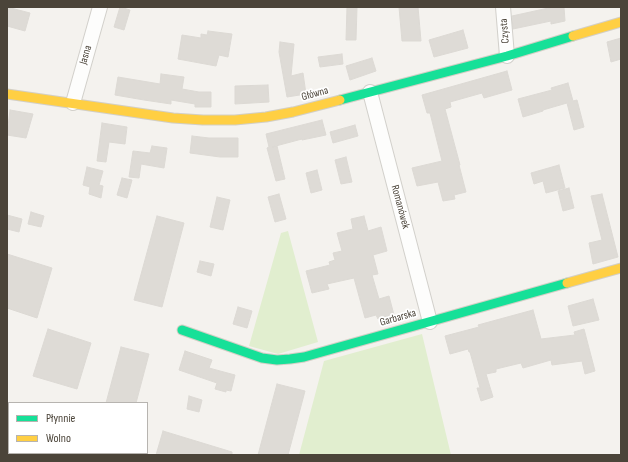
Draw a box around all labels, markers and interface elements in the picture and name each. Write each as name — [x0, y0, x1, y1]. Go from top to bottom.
street label: Czysta — [497, 18, 513, 44]
street label: Jasna — [77, 44, 95, 66]
street label: Główna — [300, 84, 330, 104]
street label: Romanówek — [388, 184, 412, 230]
street label: Garbarska — [378, 307, 418, 329]
legend — [8, 402, 148, 454]
text: Płynnie — [46, 411, 75, 426]
text: Wolno — [46, 431, 71, 446]

